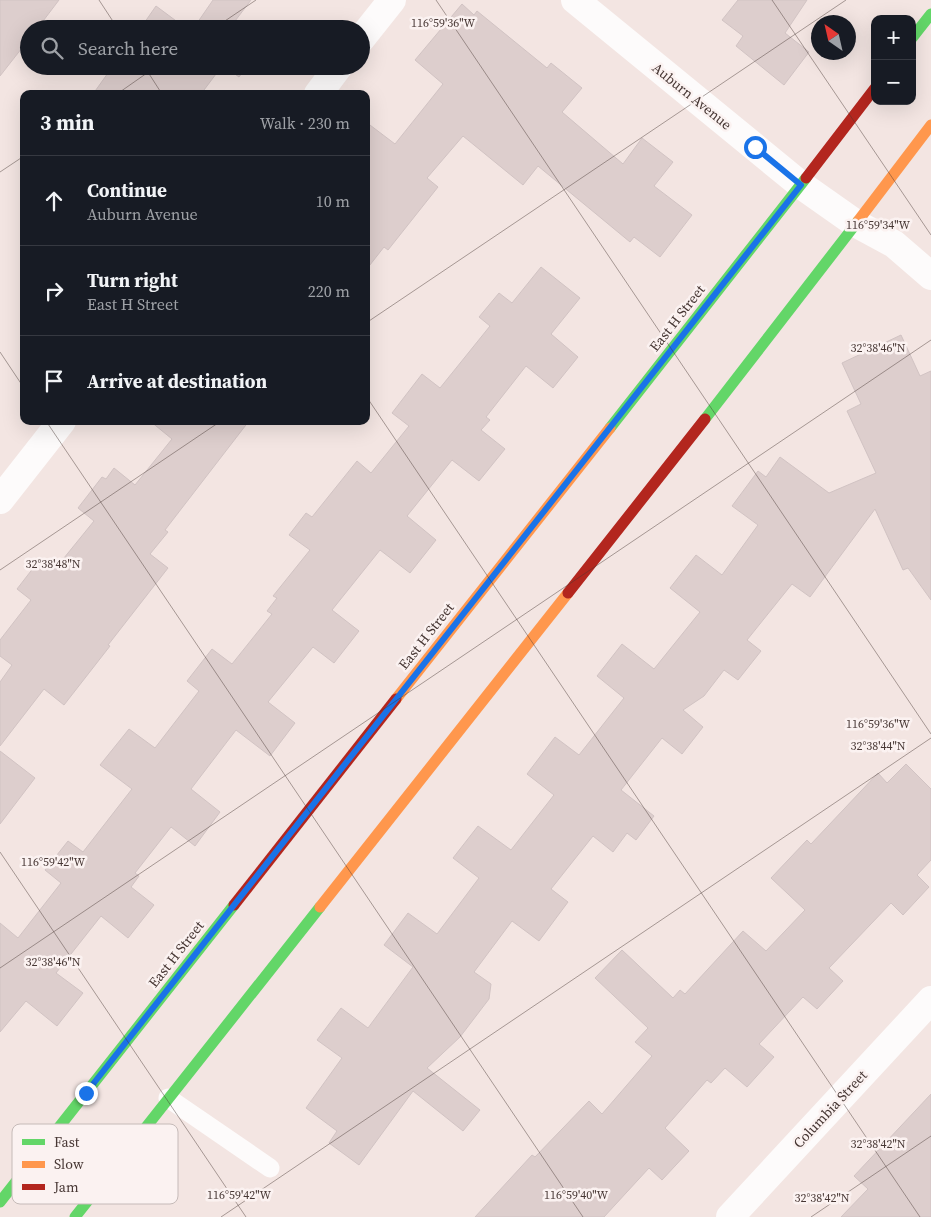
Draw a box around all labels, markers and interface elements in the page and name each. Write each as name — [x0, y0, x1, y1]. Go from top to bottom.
text: 116°59'36"W — [411, 15, 475, 31]
north arrow — [811, 15, 856, 60]
map controls — [871, 15, 916, 105]
button: + — [871, 15, 916, 60]
search box — [20, 20, 370, 75]
icon: search — [38, 34, 66, 62]
text: Search here — [78, 35, 178, 61]
street label: Auburn Avenue — [648, 58, 736, 134]
button: − — [871, 60, 916, 105]
text: 3 min — [40, 108, 95, 137]
text: Walk · 230 m — [260, 112, 350, 134]
route start — [744, 136, 767, 159]
text: Continue — [87, 177, 167, 203]
icon: ahead — [40, 187, 68, 215]
text: 10 m — [316, 190, 350, 212]
text: Auburn Avenue — [87, 203, 198, 225]
text: 116°59'34"W — [846, 217, 910, 233]
text: Turn right — [87, 267, 178, 293]
icon: right — [40, 277, 68, 305]
text: 220 m — [308, 280, 350, 302]
street label: East H Street — [645, 280, 710, 356]
text: East H Street — [87, 293, 178, 315]
text: 32°38'46"N — [850, 340, 906, 356]
icon: arrive — [40, 367, 68, 395]
text: Arrive at destination — [87, 368, 267, 394]
text: 32°38'48"N — [25, 556, 81, 572]
street label: East H Street — [394, 598, 459, 674]
text: 116°59'36"W — [846, 716, 910, 732]
text: 32°38'44"N — [850, 738, 906, 754]
text: 116°59'42"W — [21, 854, 85, 870]
street label: East H Street — [144, 916, 209, 992]
text: 32°38'46"N — [25, 954, 81, 970]
street label: Columbia Street — [789, 1065, 872, 1152]
route end — [75, 1082, 98, 1105]
legend — [12, 1124, 178, 1204]
text: Fast — [54, 1132, 80, 1152]
text: 32°38'42"N — [850, 1136, 906, 1152]
text: Slow — [54, 1154, 84, 1174]
text: Jam — [53, 1177, 79, 1197]
text: 116°59'42"W — [207, 1187, 271, 1203]
text: 116°59'40"W — [544, 1187, 608, 1203]
text: 32°38'42"N — [794, 1190, 850, 1206]

